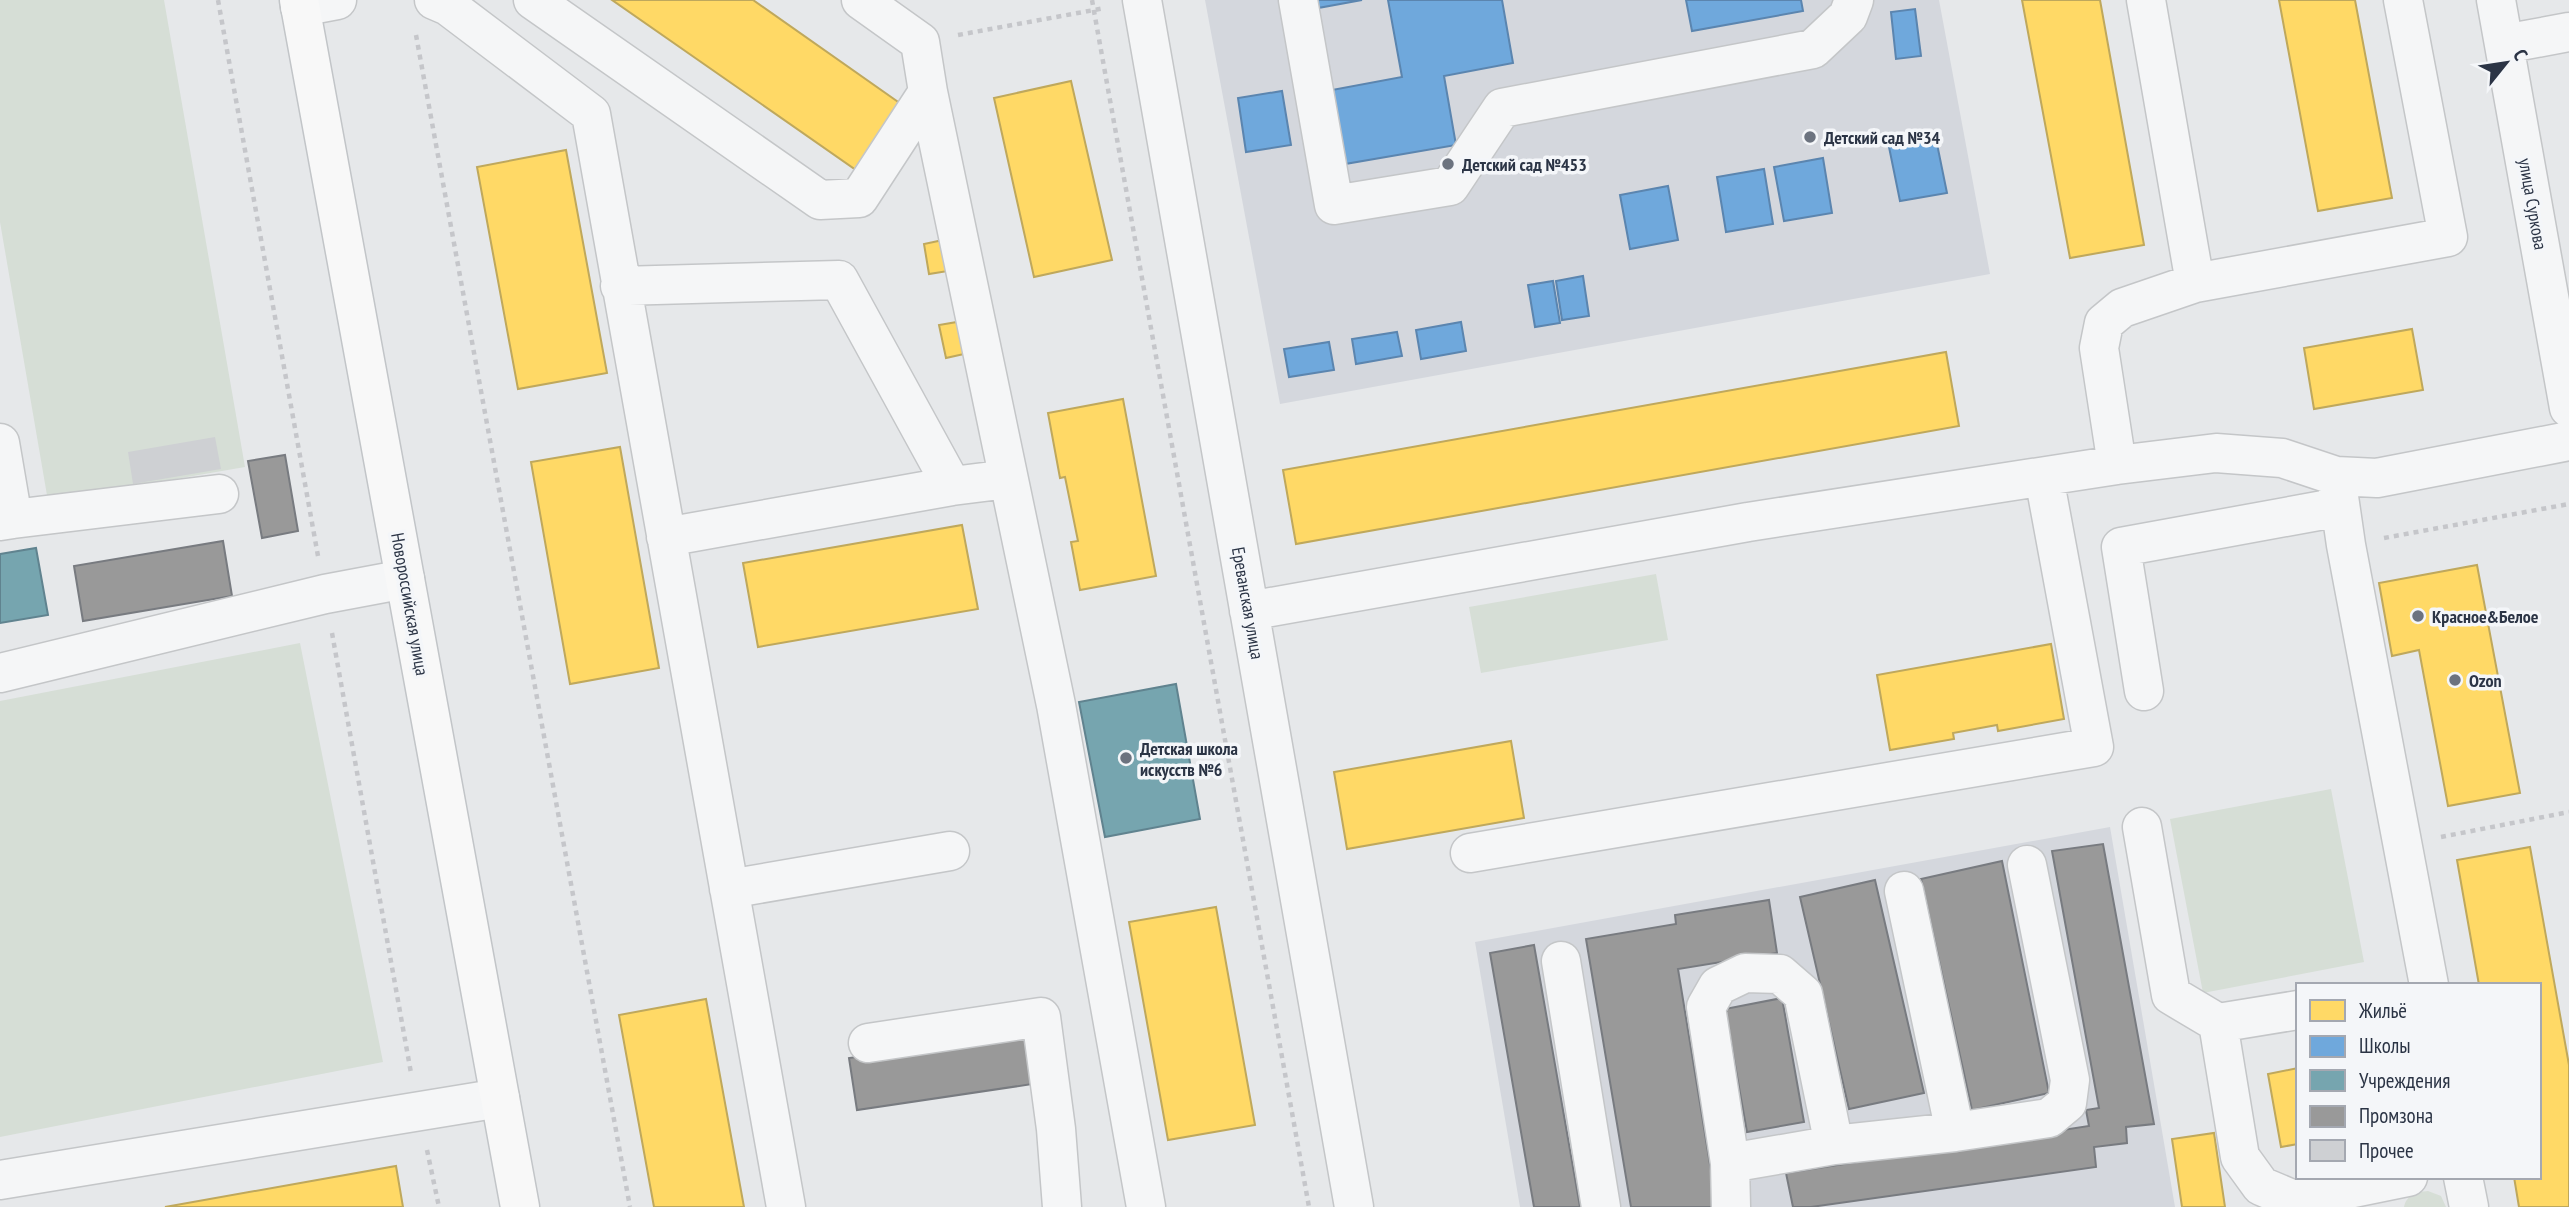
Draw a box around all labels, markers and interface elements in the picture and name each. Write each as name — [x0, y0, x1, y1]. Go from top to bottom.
north arrow — [2471, 28, 2541, 98]
text: С — [2508, 45, 2533, 65]
place label: Детский сад №34 — [1824, 126, 1941, 149]
marker: Детский сад №34 — [1802, 129, 1818, 145]
place label: Детский сад №453 — [1462, 153, 1587, 176]
marker: Детский сад №453 — [1440, 156, 1456, 172]
street label: улица Суркова — [2514, 156, 2552, 252]
street label: Новороссийская улица — [386, 531, 434, 677]
street label: Ереванская улица — [1227, 545, 1269, 661]
place label: Красное&Белое — [2432, 605, 2539, 628]
marker: Красное&Белое — [2410, 608, 2426, 624]
place label: Ozon — [2469, 669, 2502, 692]
marker: Ozon — [2447, 672, 2463, 688]
place label: Детская школа искусств №6 — [1140, 737, 1238, 781]
marker: Детская школа искусств №6 — [1118, 750, 1134, 766]
legend — [2296, 983, 2541, 1179]
text: Жильё — [2358, 997, 2407, 1024]
text: Школы — [2359, 1032, 2411, 1059]
text: Учреждения — [2359, 1067, 2450, 1094]
text: Промзона — [2359, 1102, 2433, 1129]
text: Прочее — [2359, 1137, 2414, 1164]

